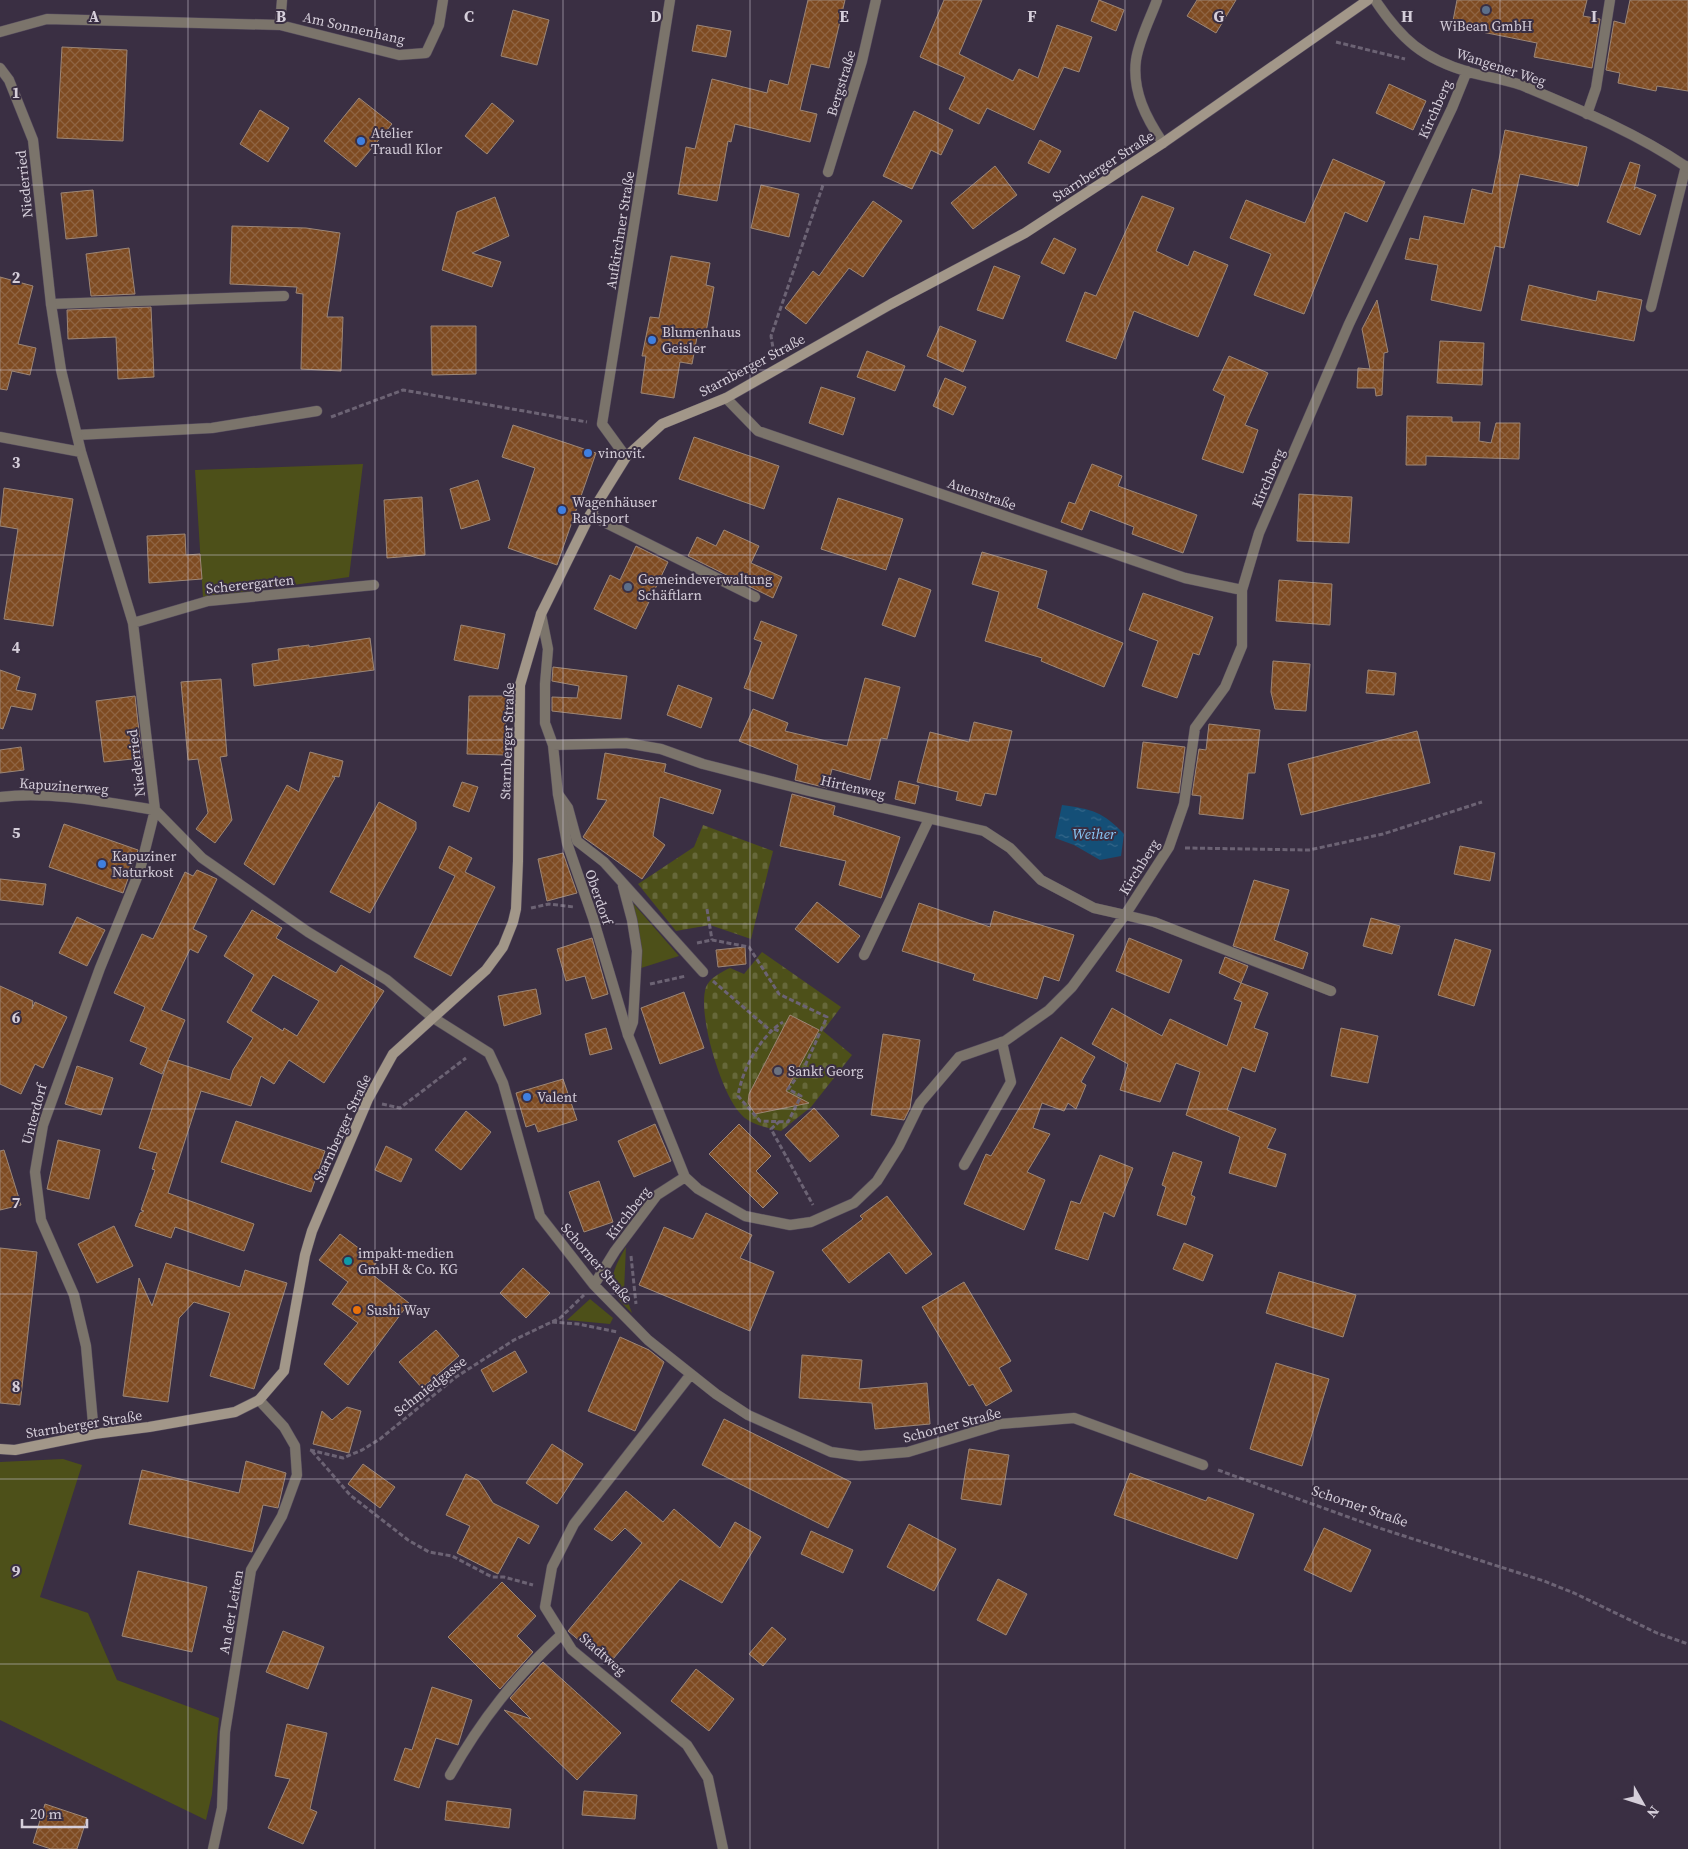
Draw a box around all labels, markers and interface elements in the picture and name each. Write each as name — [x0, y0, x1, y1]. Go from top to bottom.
marker: WiBean GmbH — [1480, 4, 1492, 16]
text: A — [89, 5, 100, 27]
text: B — [276, 5, 287, 27]
text: C — [464, 5, 474, 27]
text: D — [650, 5, 662, 27]
text: E — [839, 5, 849, 27]
text: F — [1027, 5, 1037, 27]
text: G — [1214, 5, 1225, 27]
text: H — [1401, 5, 1413, 27]
text: I — [1591, 5, 1597, 27]
street label: Am Sonnenhang — [301, 7, 407, 49]
place label: WiBean GmbH — [1440, 16, 1532, 36]
street label: Wangener Weg — [1453, 43, 1549, 91]
street label: Bergstraße — [822, 48, 860, 118]
street label: Kirchberg — [1413, 76, 1457, 142]
text: 1 — [12, 81, 20, 103]
place label: Atelier Traudl Klor — [371, 123, 443, 159]
street label: Starnberger Straße — [1048, 126, 1158, 206]
marker: Atelier Traudl Klor — [355, 135, 367, 147]
street label: Niederried — [11, 149, 37, 219]
street label: Aufkirchner Straße — [601, 169, 639, 291]
text: 2 — [12, 266, 21, 288]
place label: Blumenhaus Geisler — [662, 322, 741, 358]
street label: Starnberger Straße — [695, 329, 809, 401]
marker: Blumenhaus Geisler — [646, 334, 658, 346]
place label: vinovit. — [598, 443, 645, 463]
street label: Kirchberg — [1247, 445, 1289, 511]
marker: vinovit. — [582, 447, 594, 459]
text: 3 — [12, 451, 21, 473]
street label: Auenstraße — [945, 473, 1019, 515]
place label: Wagenhäuser Radsport — [572, 492, 657, 528]
marker: Wagenhäuser Radsport — [556, 504, 568, 516]
street label: Scherergarten — [205, 569, 296, 599]
place label: Gemeindeverwaltung Schäftlarn — [638, 569, 772, 605]
marker: Gemeindeverwaltung Schäftlarn — [622, 581, 634, 593]
text: 4 — [12, 636, 21, 658]
street label: Starnberger Straße — [495, 682, 519, 800]
street label: Niederried — [122, 728, 150, 798]
street label: Hirtenweg — [819, 770, 887, 804]
street label: Kapuzinerweg — [19, 773, 109, 799]
text: 5 — [12, 821, 21, 843]
water label: Weiher — [1072, 823, 1117, 844]
street label: Kirchberg — [1114, 835, 1164, 899]
place label: Kapuziner Naturkost — [112, 846, 176, 882]
marker: Kapuziner Naturkost — [96, 858, 108, 870]
street label: Oberdorf — [580, 867, 618, 928]
text: 6 — [12, 1006, 21, 1028]
place label: Sankt Georg — [788, 1061, 864, 1081]
marker: Sankt Georg — [772, 1065, 784, 1077]
street label: Starnberger Straße — [308, 1071, 376, 1185]
street label: Unterdorf — [16, 1080, 52, 1147]
place label: Valent — [537, 1087, 577, 1107]
marker: Valent — [521, 1091, 533, 1103]
street label: Kirchberg — [601, 1182, 655, 1244]
text: 7 — [12, 1191, 21, 1213]
street label: Schorner Straße — [556, 1218, 638, 1308]
place label: impakt-medien GmbH & Co. KG — [358, 1243, 458, 1279]
marker: impakt-medien GmbH & Co. KG — [342, 1255, 354, 1267]
place label: Sushi Way — [367, 1300, 431, 1320]
marker: Sushi Way — [351, 1304, 363, 1316]
street label: Schmiedgasse — [389, 1351, 471, 1421]
text: 8 — [12, 1375, 20, 1397]
street label: Schorner Straße — [901, 1402, 1003, 1448]
street label: Starnberger Straße — [24, 1405, 144, 1443]
street label: Schorner Straße — [1309, 1480, 1411, 1532]
text: 9 — [12, 1560, 21, 1582]
street label: An der Leiten — [214, 1568, 248, 1656]
street label: Stadtweg — [575, 1628, 631, 1680]
north arrow — [1618, 1779, 1668, 1829]
scale bar — [22, 1796, 88, 1828]
text: N — [1642, 1802, 1664, 1822]
text: 20 m — [30, 1803, 62, 1824]

